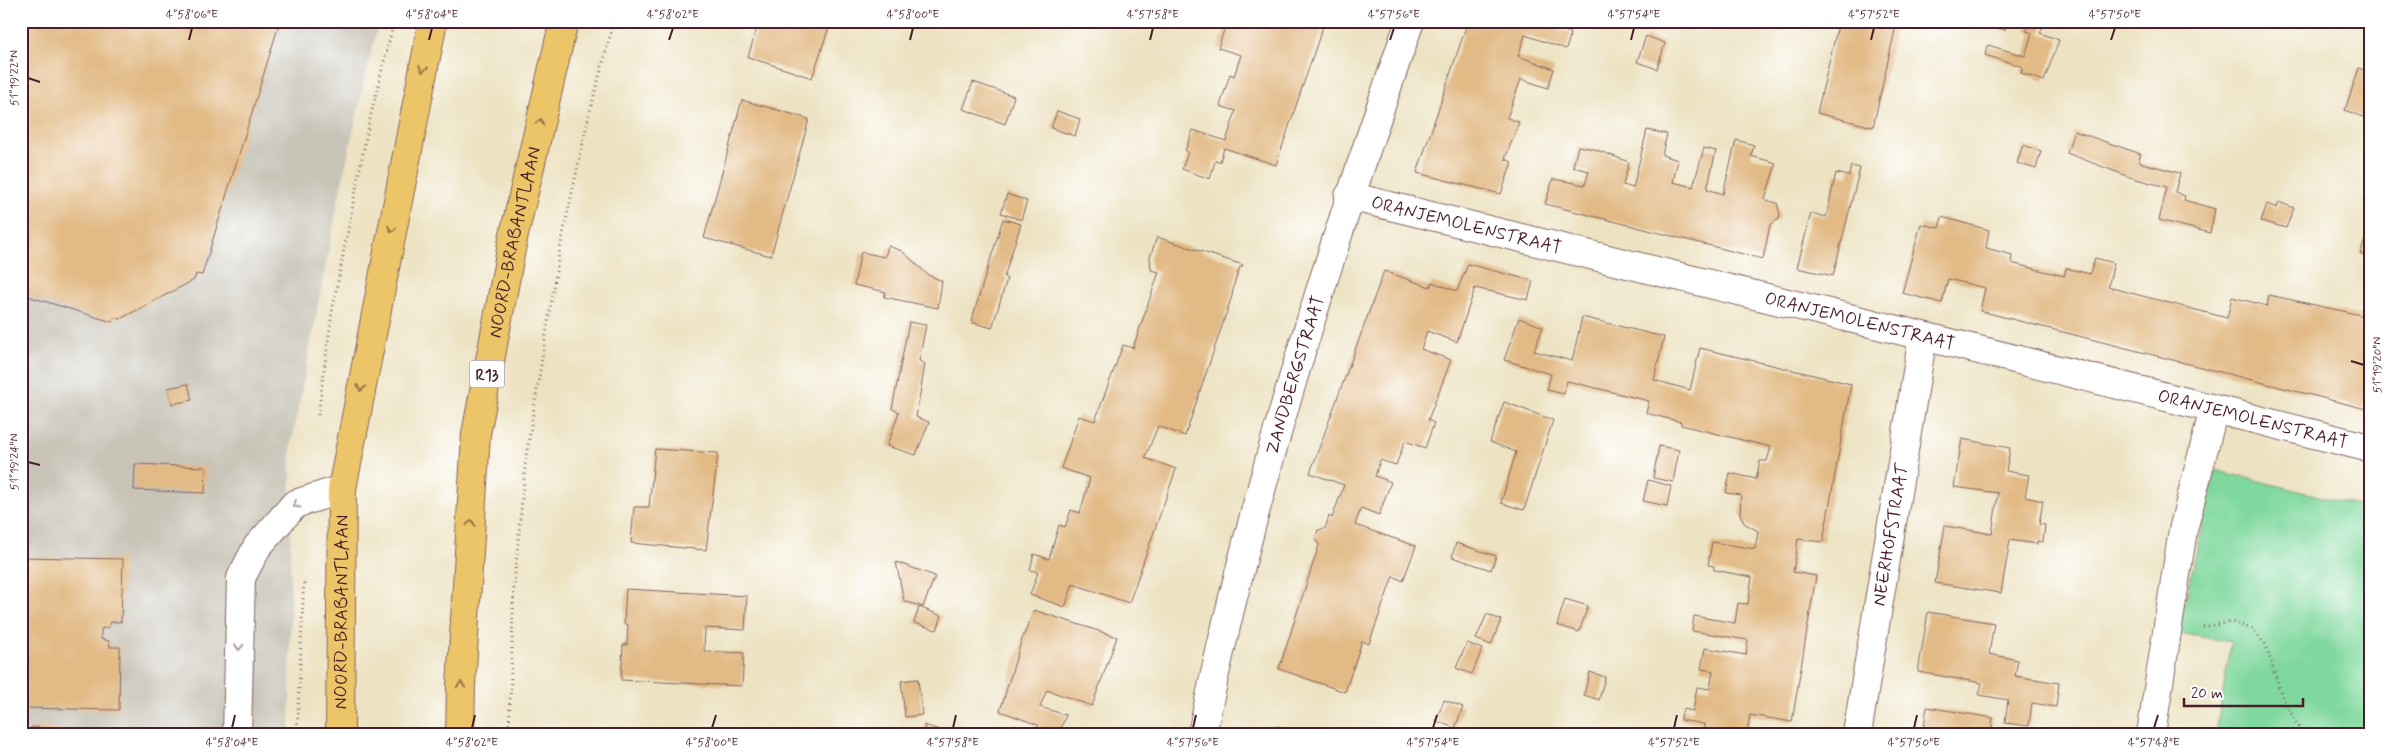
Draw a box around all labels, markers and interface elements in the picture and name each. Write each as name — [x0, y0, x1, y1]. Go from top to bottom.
text: 4°58'06"E — [166, 7, 218, 23]
text: 4°58'04"E — [406, 7, 458, 23]
text: 4°58'02"E — [647, 7, 699, 23]
text: 4°58'00"E — [887, 7, 939, 23]
text: 4°57'58"E — [1127, 7, 1179, 23]
text: 4°57'56"E — [1368, 7, 1420, 23]
text: 4°57'54"E — [1608, 7, 1660, 23]
text: 4°57'52"E — [1848, 7, 1900, 23]
text: 4°57'50"E — [2089, 7, 2141, 23]
text: 51°19'22"N — [7, 50, 23, 106]
one-way arrow — [419, 65, 429, 73]
one-way arrow — [534, 118, 545, 127]
street label: NOORD-BRABANTLAAN — [483, 145, 547, 340]
street label: ORANJEMOLENSTRAAT — [1369, 191, 1564, 260]
one-way arrow — [388, 224, 398, 233]
street label: ORANJEMOLENSTRAAT — [1762, 287, 1958, 357]
street label: ZANDBERGSTRAAT — [1261, 293, 1331, 457]
text: 51°19'20"N — [2370, 337, 2386, 393]
road number: R13 — [470, 360, 504, 388]
one-way arrow — [357, 384, 367, 393]
street label: ORANJEMOLENSTRAAT — [2155, 384, 2350, 455]
text: 51°19'24"N — [7, 433, 23, 491]
street label: NEERHOFSTRAAT — [1867, 461, 1915, 608]
one-way arrow — [293, 499, 302, 509]
street label: NOORD-BRABANTLAAN — [329, 515, 355, 709]
one-way arrow — [465, 519, 476, 527]
one-way arrow — [234, 644, 244, 652]
scale bar — [2184, 675, 2302, 707]
one-way arrow — [455, 681, 466, 689]
text: 20 m — [2191, 684, 2223, 704]
text: 4°58'04"E — [206, 735, 258, 751]
text: 4°58'02"E — [446, 735, 498, 751]
text: 4°58'00"E — [686, 735, 738, 751]
text: 4°57'58"E — [927, 735, 979, 751]
text: 4°57'56"E — [1167, 735, 1219, 751]
text: 4°57'54"E — [1407, 735, 1459, 751]
text: 4°57'52"E — [1648, 735, 1700, 751]
text: 4°57'50"E — [1888, 735, 1940, 751]
text: 4°57'48"E — [2128, 735, 2180, 751]

